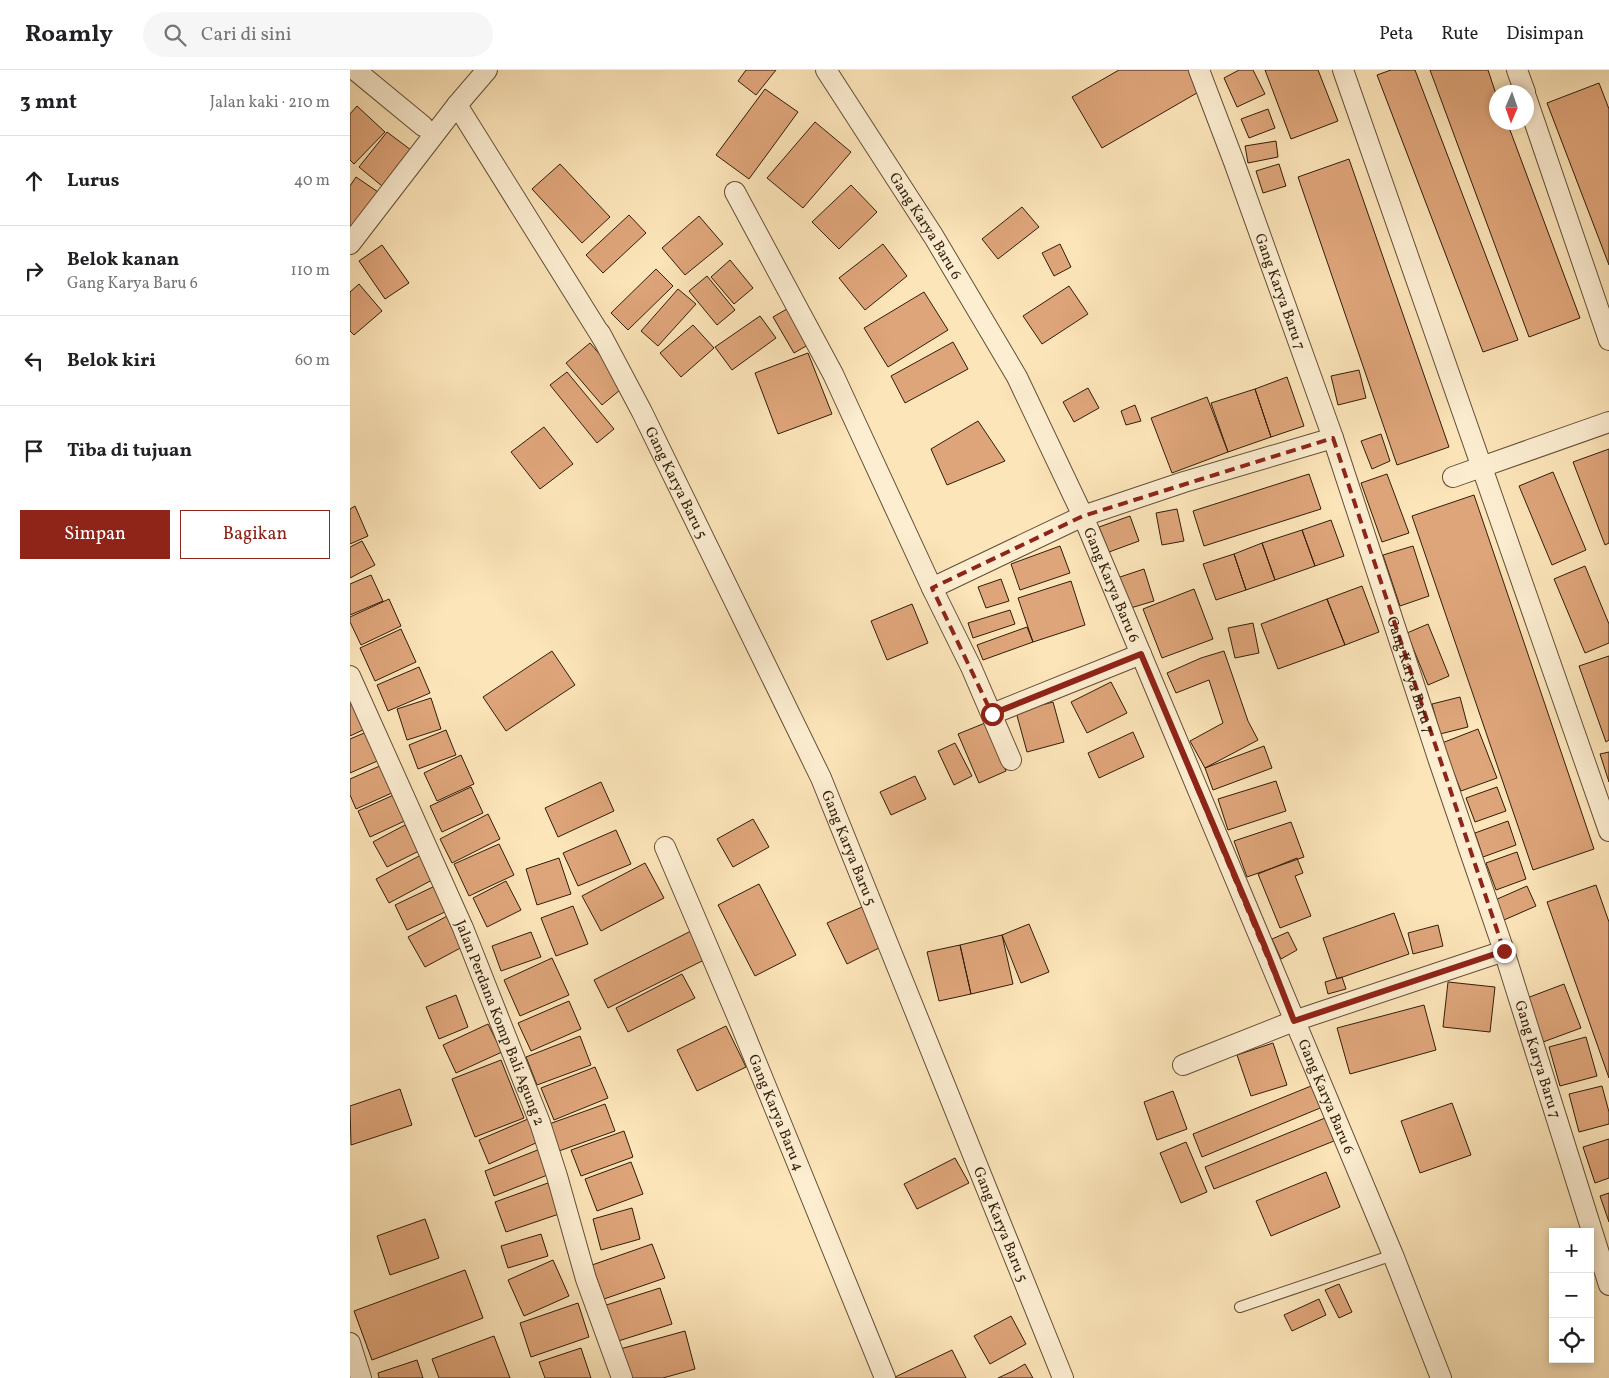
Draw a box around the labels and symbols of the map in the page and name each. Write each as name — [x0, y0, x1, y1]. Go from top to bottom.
north arrow — [1489, 85, 1534, 130]
street label: Gang Karya Baru 6 — [883, 169, 966, 284]
street label: Gang Karya Baru 7 — [1248, 231, 1310, 353]
street label: Gang Karya Baru 5 — [639, 424, 712, 543]
street label: Gang Karya Baru 6 — [1077, 525, 1144, 646]
street label: Gang Karya Baru 7 — [1380, 614, 1438, 737]
route start — [981, 703, 1004, 726]
street label: Gang Karya Baru 5 — [815, 787, 880, 909]
street label: Jalan Perdana Komp Bali Agung 2 — [449, 917, 549, 1129]
route end — [1493, 940, 1516, 963]
street label: Gang Karya Baru 7 — [1508, 998, 1565, 1121]
street label: Gang Karya Baru 6 — [1292, 1036, 1359, 1158]
street label: Gang Karya Baru 4 — [742, 1052, 808, 1175]
street label: Gang Karya Baru 5 — [967, 1164, 1032, 1285]

